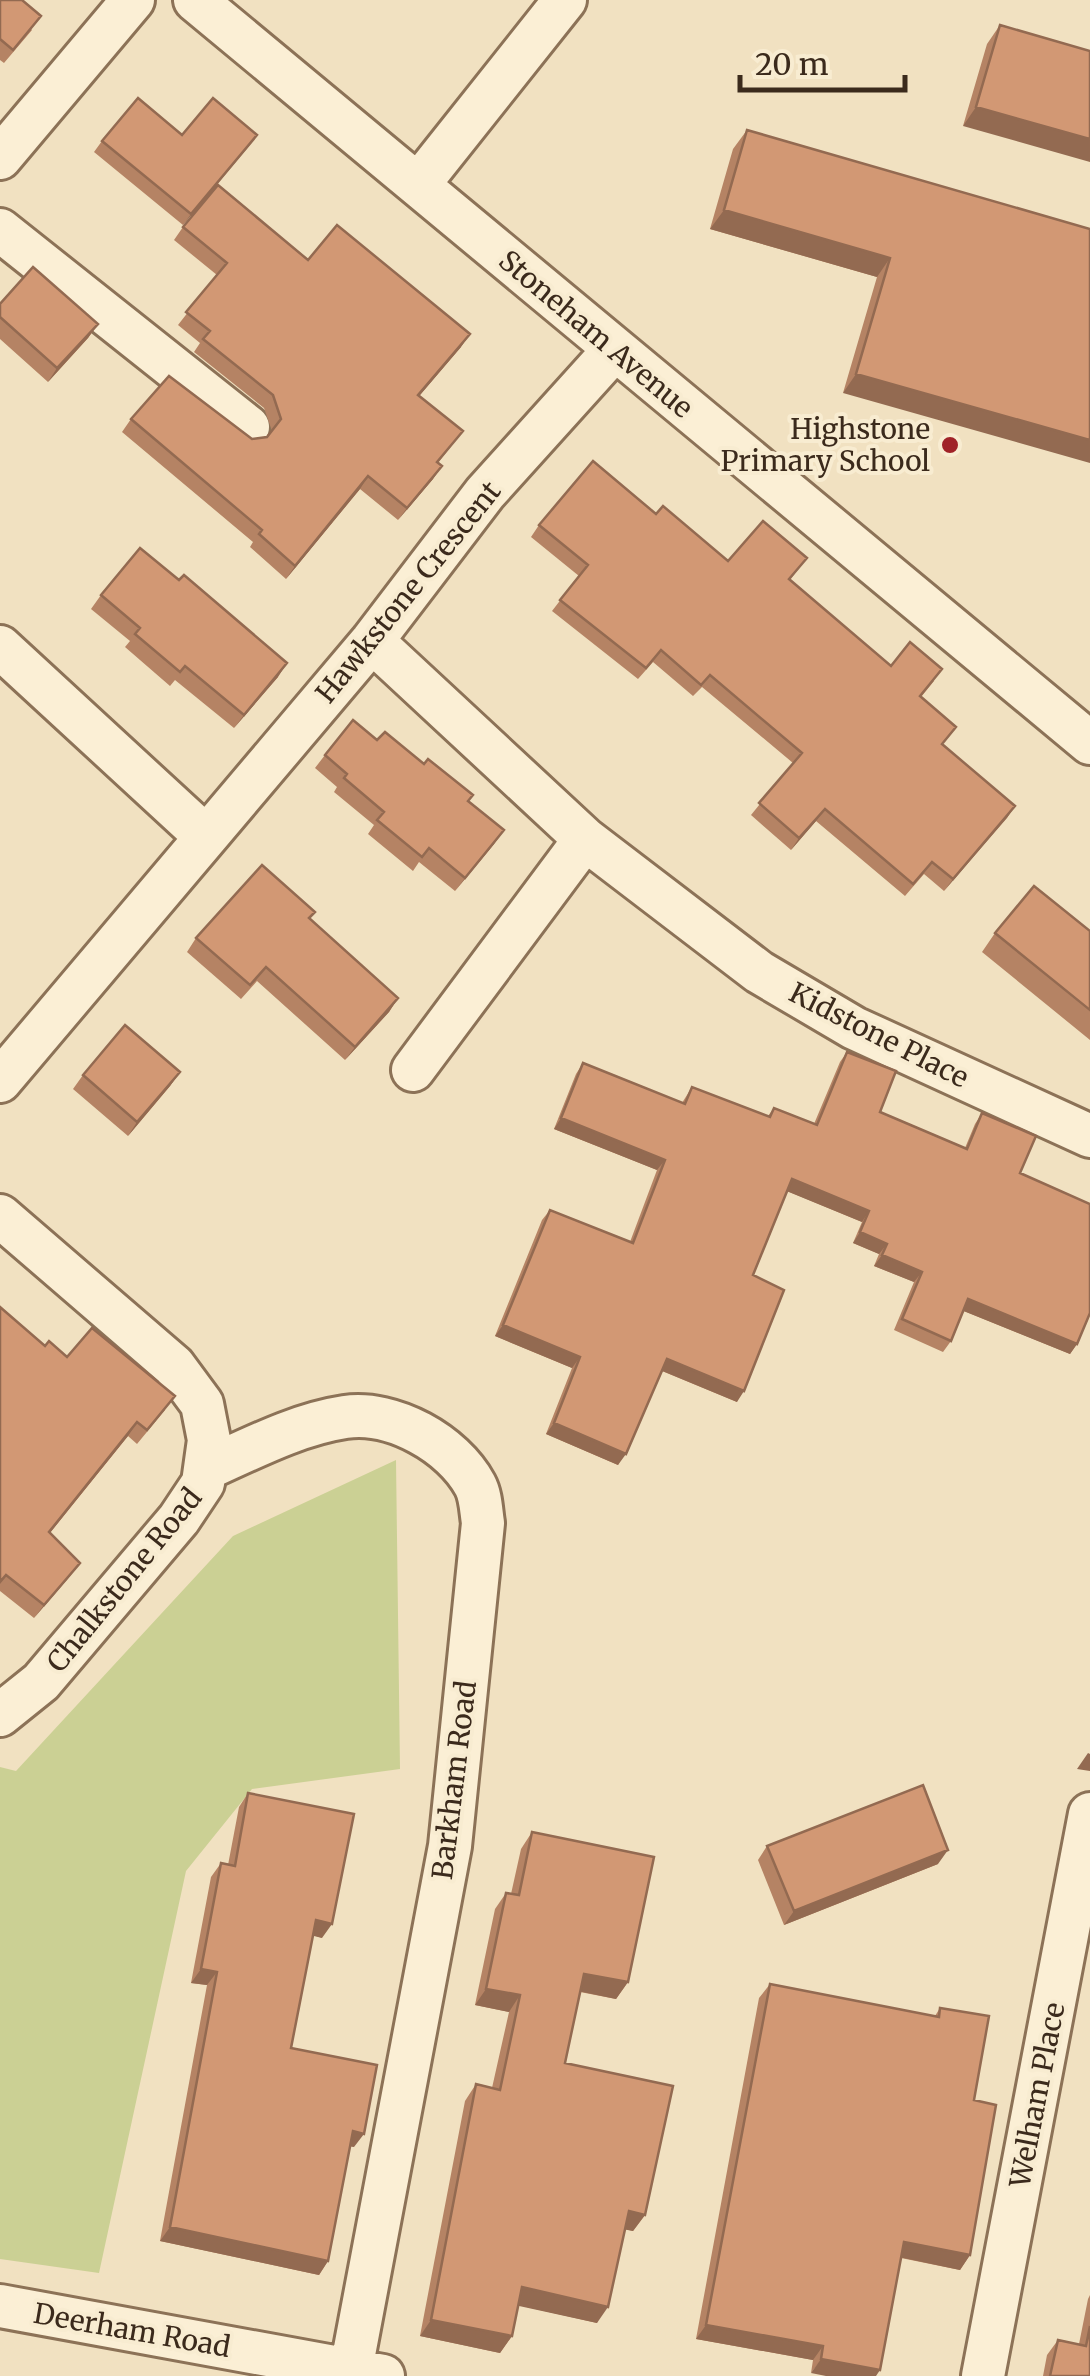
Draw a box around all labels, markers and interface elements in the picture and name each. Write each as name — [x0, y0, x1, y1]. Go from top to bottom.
scale bar — [740, 30, 905, 92]
text: 20 m — [755, 45, 829, 83]
street label: Stoneham Avenue — [492, 242, 700, 426]
place label: Highstone Primary School — [720, 411, 930, 479]
marker: Highstone Primary School — [939, 434, 961, 456]
street label: Hawkstone Crescent — [308, 474, 508, 710]
street label: Kidstone Place — [783, 974, 975, 1096]
street label: Chalkstone Road — [39, 1481, 209, 1679]
street label: Barkham Road — [424, 1678, 484, 1881]
street label: Welham Place — [1001, 1999, 1073, 2192]
street label: Deerham Road — [31, 2295, 233, 2365]

